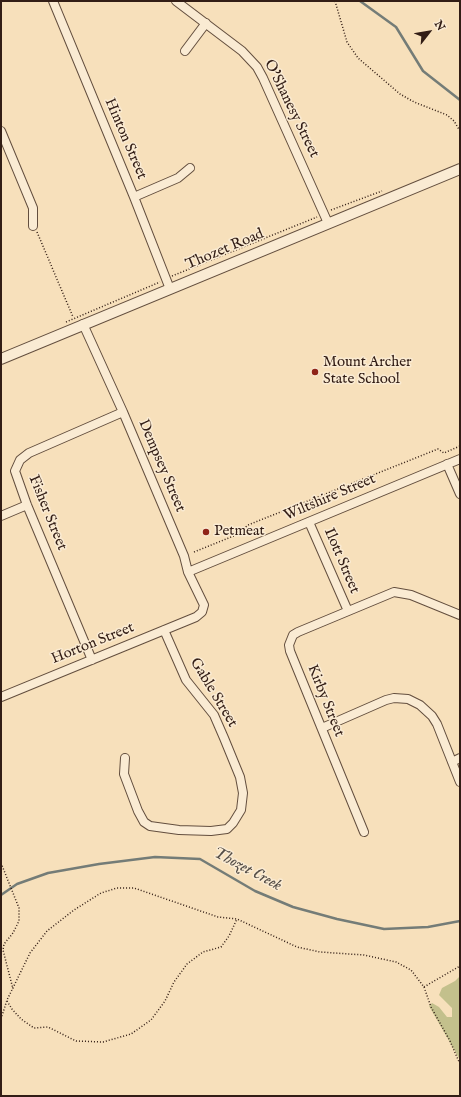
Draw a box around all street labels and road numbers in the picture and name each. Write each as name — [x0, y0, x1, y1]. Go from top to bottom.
street label: O'Shanesy Street — [260, 57, 322, 161]
street label: Hinton Street — [100, 96, 150, 182]
street label: Thozet Road — [183, 225, 267, 275]
street label: Dempsey Street — [133, 417, 189, 515]
street label: Wiltshire Street — [281, 471, 379, 525]
street label: Fisher Street — [24, 473, 70, 553]
street label: Ilott Street — [319, 526, 363, 596]
street label: Horton Street — [49, 619, 137, 669]
street label: Gable Street — [185, 655, 241, 731]
street label: Kirby Street — [302, 662, 348, 740]

